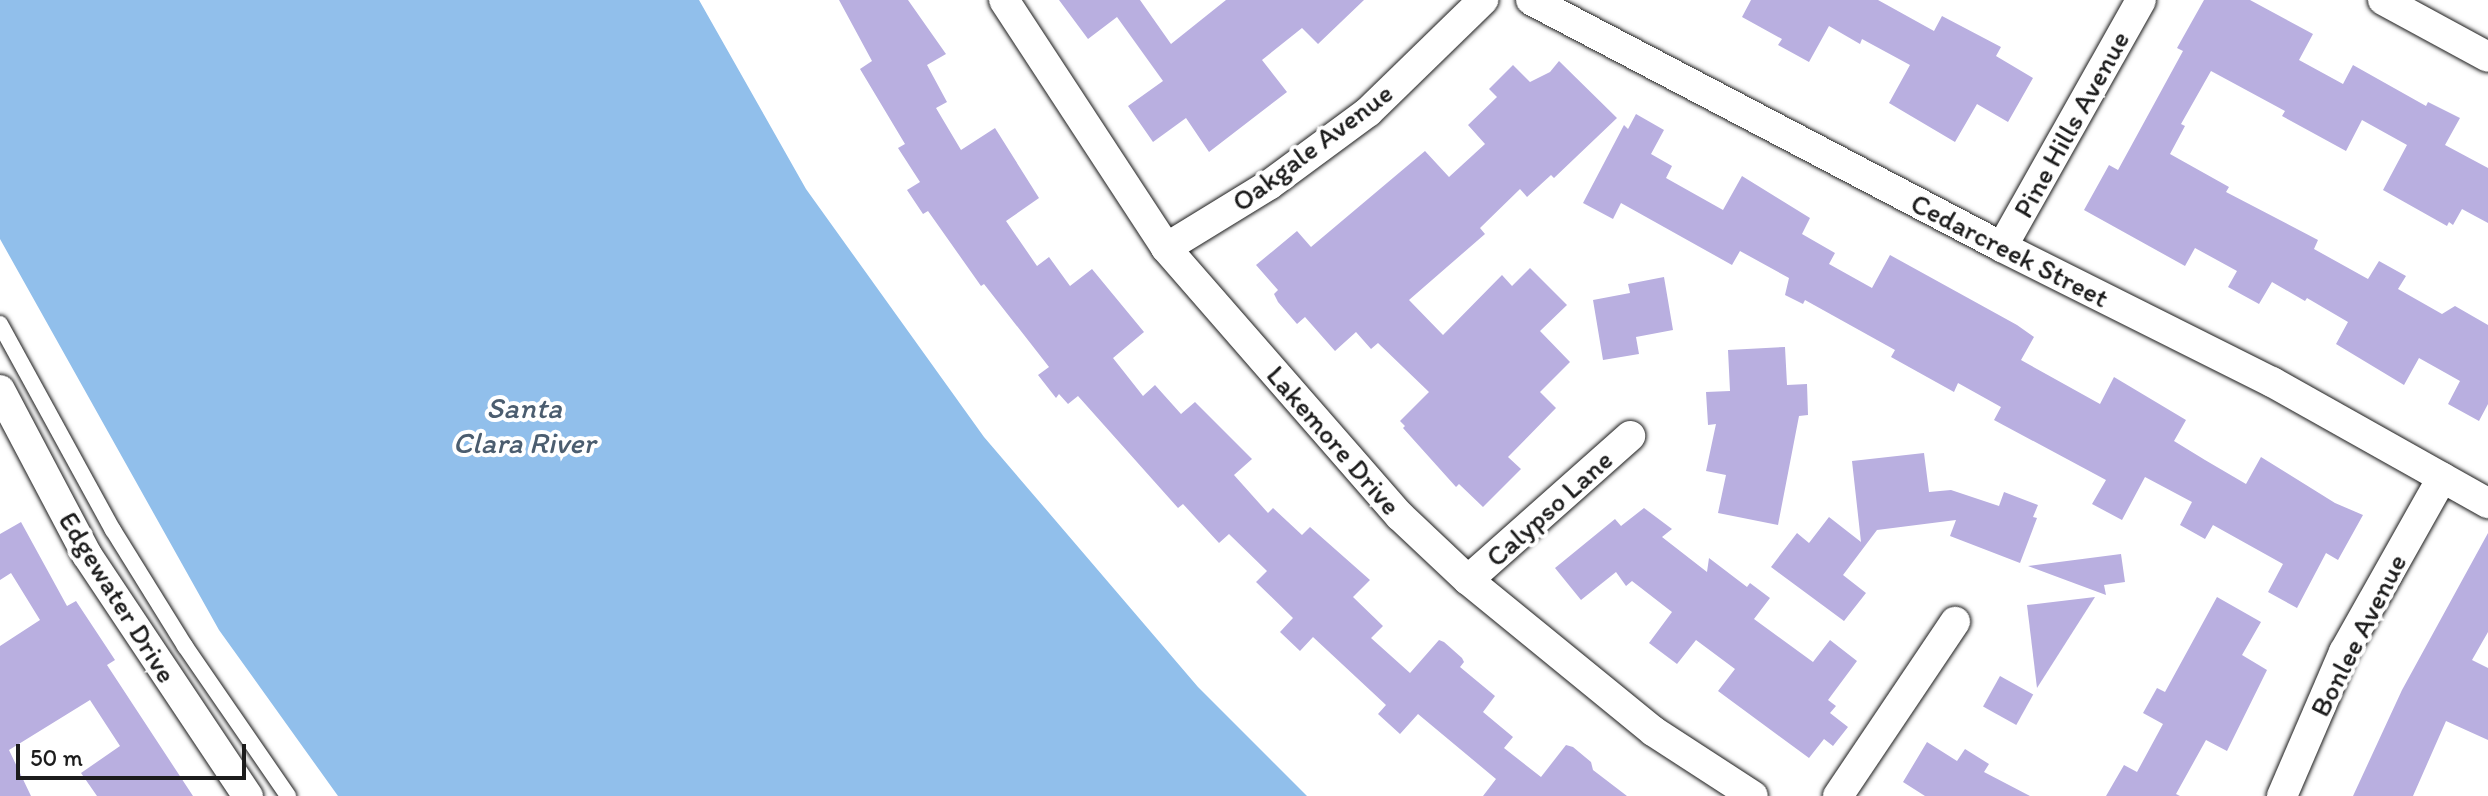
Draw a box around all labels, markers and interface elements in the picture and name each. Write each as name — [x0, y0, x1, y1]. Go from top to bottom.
street label: Pine Hills Avenue — [2006, 25, 2136, 223]
street label: Oakgale Avenue — [1225, 76, 1399, 218]
street label: Cedarcreek Street — [1906, 186, 2114, 314]
street label: Lakemore Drive — [1260, 358, 1408, 522]
water label: Santa Clara River — [453, 390, 595, 460]
street label: Calypso Lane — [1479, 442, 1619, 574]
street label: Edgewater Drive — [52, 505, 184, 689]
street label: Bonlee Avenue — [2303, 549, 2413, 721]
scale bar — [20, 728, 250, 778]
text: 50 m — [30, 743, 83, 772]

